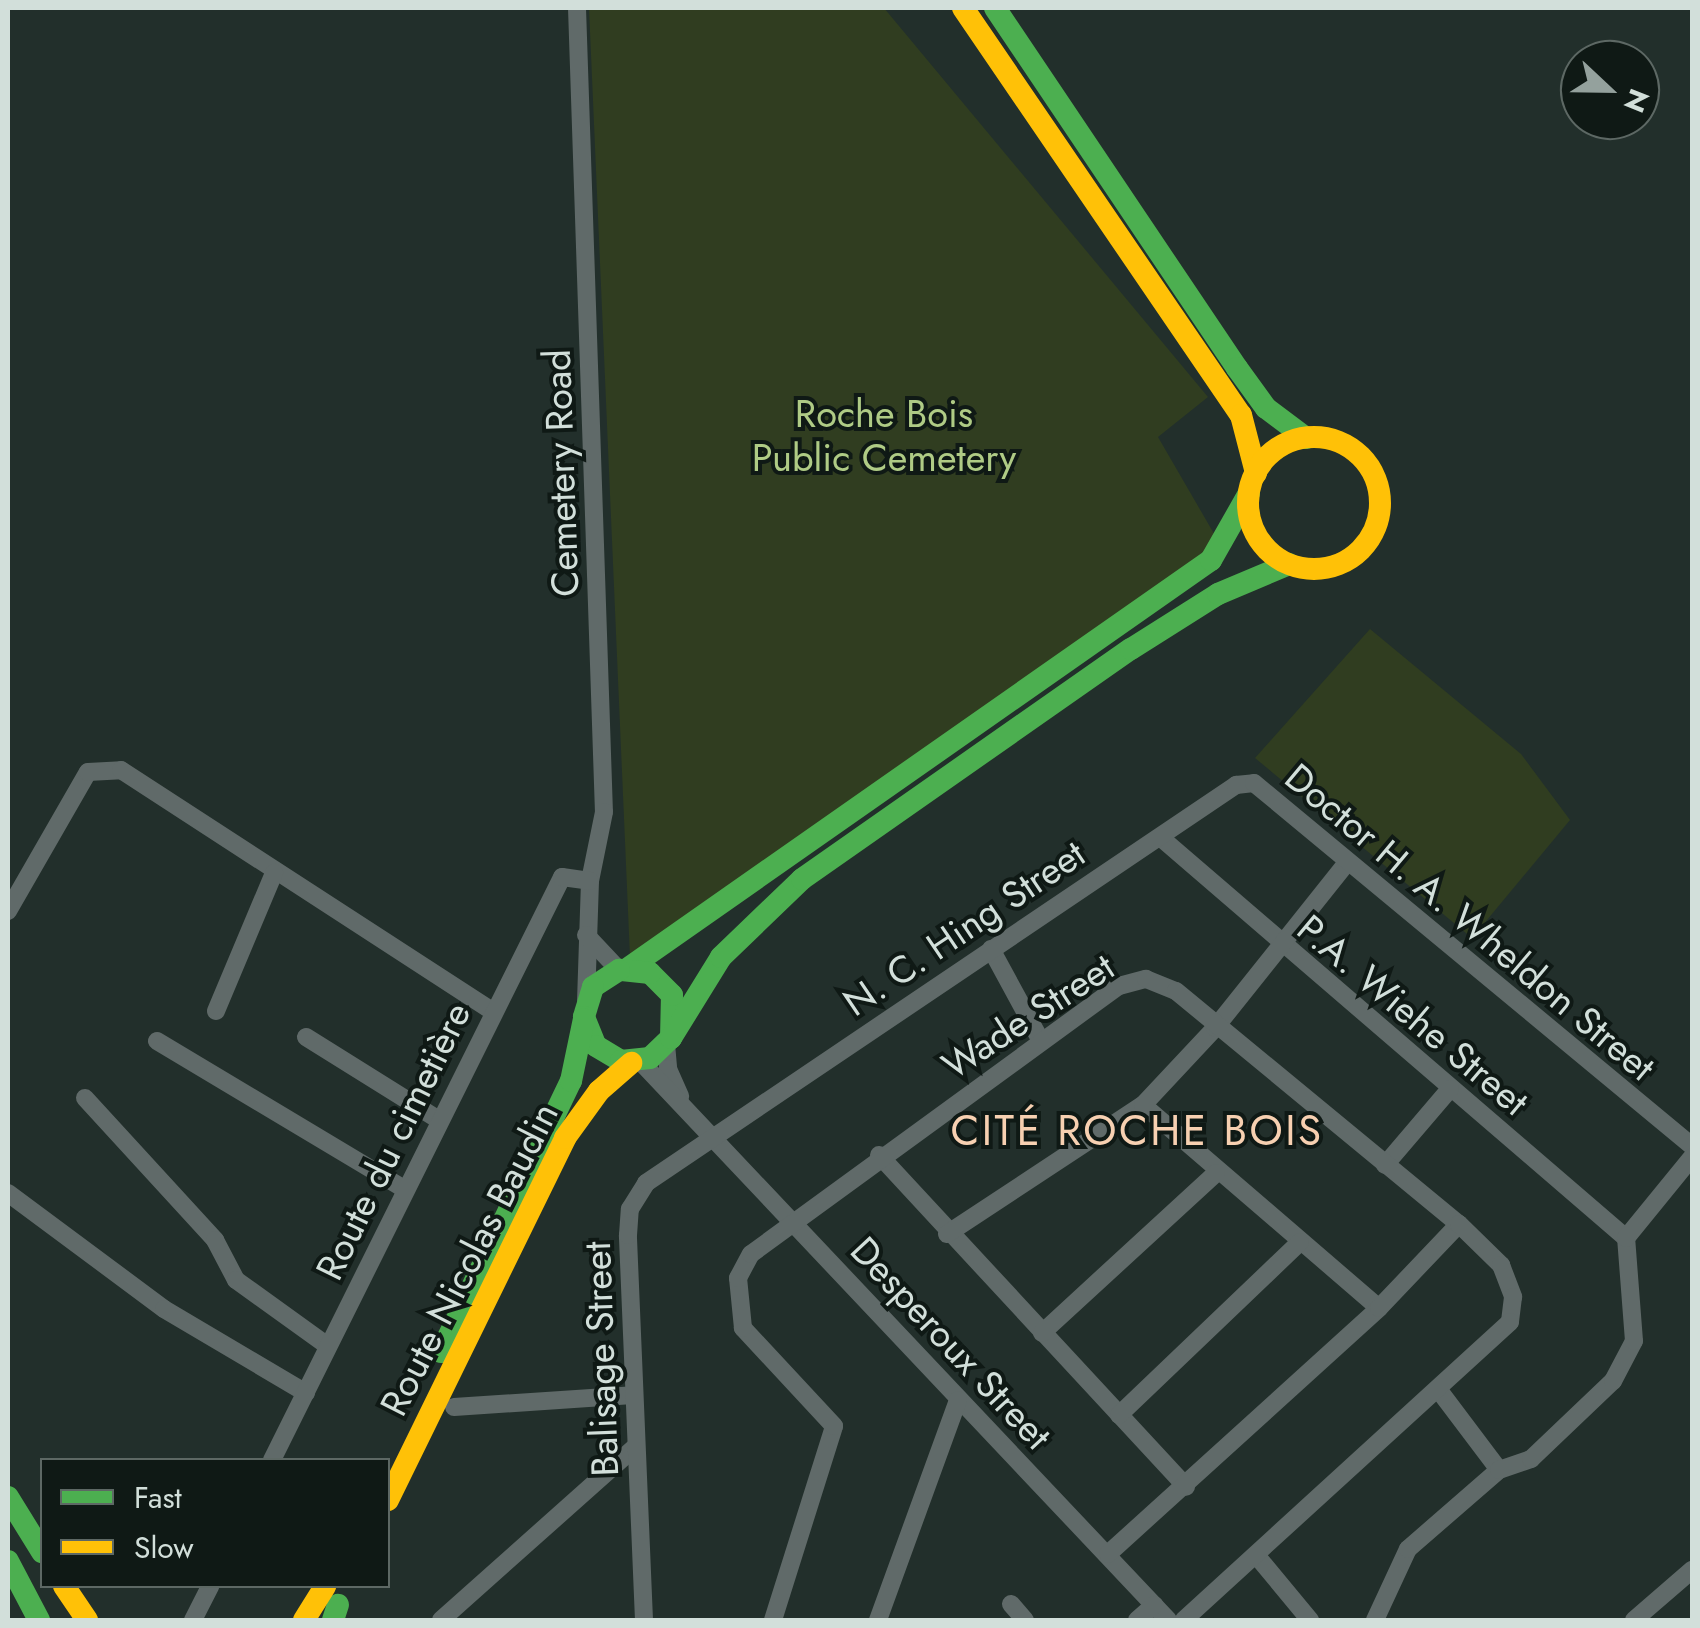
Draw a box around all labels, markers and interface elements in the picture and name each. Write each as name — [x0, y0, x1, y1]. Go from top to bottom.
north arrow — [1560, 40, 1660, 140]
text: N — [1613, 83, 1660, 119]
street label: Cemetery Road — [534, 348, 588, 598]
park label: Roche Bois Public Cemetery — [752, 391, 1016, 480]
street label: Doctor H. A. Wheldon Street — [1276, 754, 1664, 1090]
street label: N. C. Hing Street — [835, 830, 1093, 1026]
street label: P.A. Wiehe Street — [1288, 905, 1538, 1125]
street label: Wade Street — [934, 944, 1122, 1088]
street label: Route du cimetière — [306, 995, 480, 1287]
street label: Route Nicolas Baudin — [370, 1095, 568, 1423]
district label: CITÉ ROCHE BOIS — [951, 1106, 1323, 1156]
street label: Desperoux Street — [841, 1228, 1061, 1458]
street label: Balisage Street — [574, 1241, 628, 1477]
legend — [40, 1458, 390, 1588]
text: Fast — [134, 1476, 182, 1519]
text: Slow — [134, 1526, 194, 1569]

